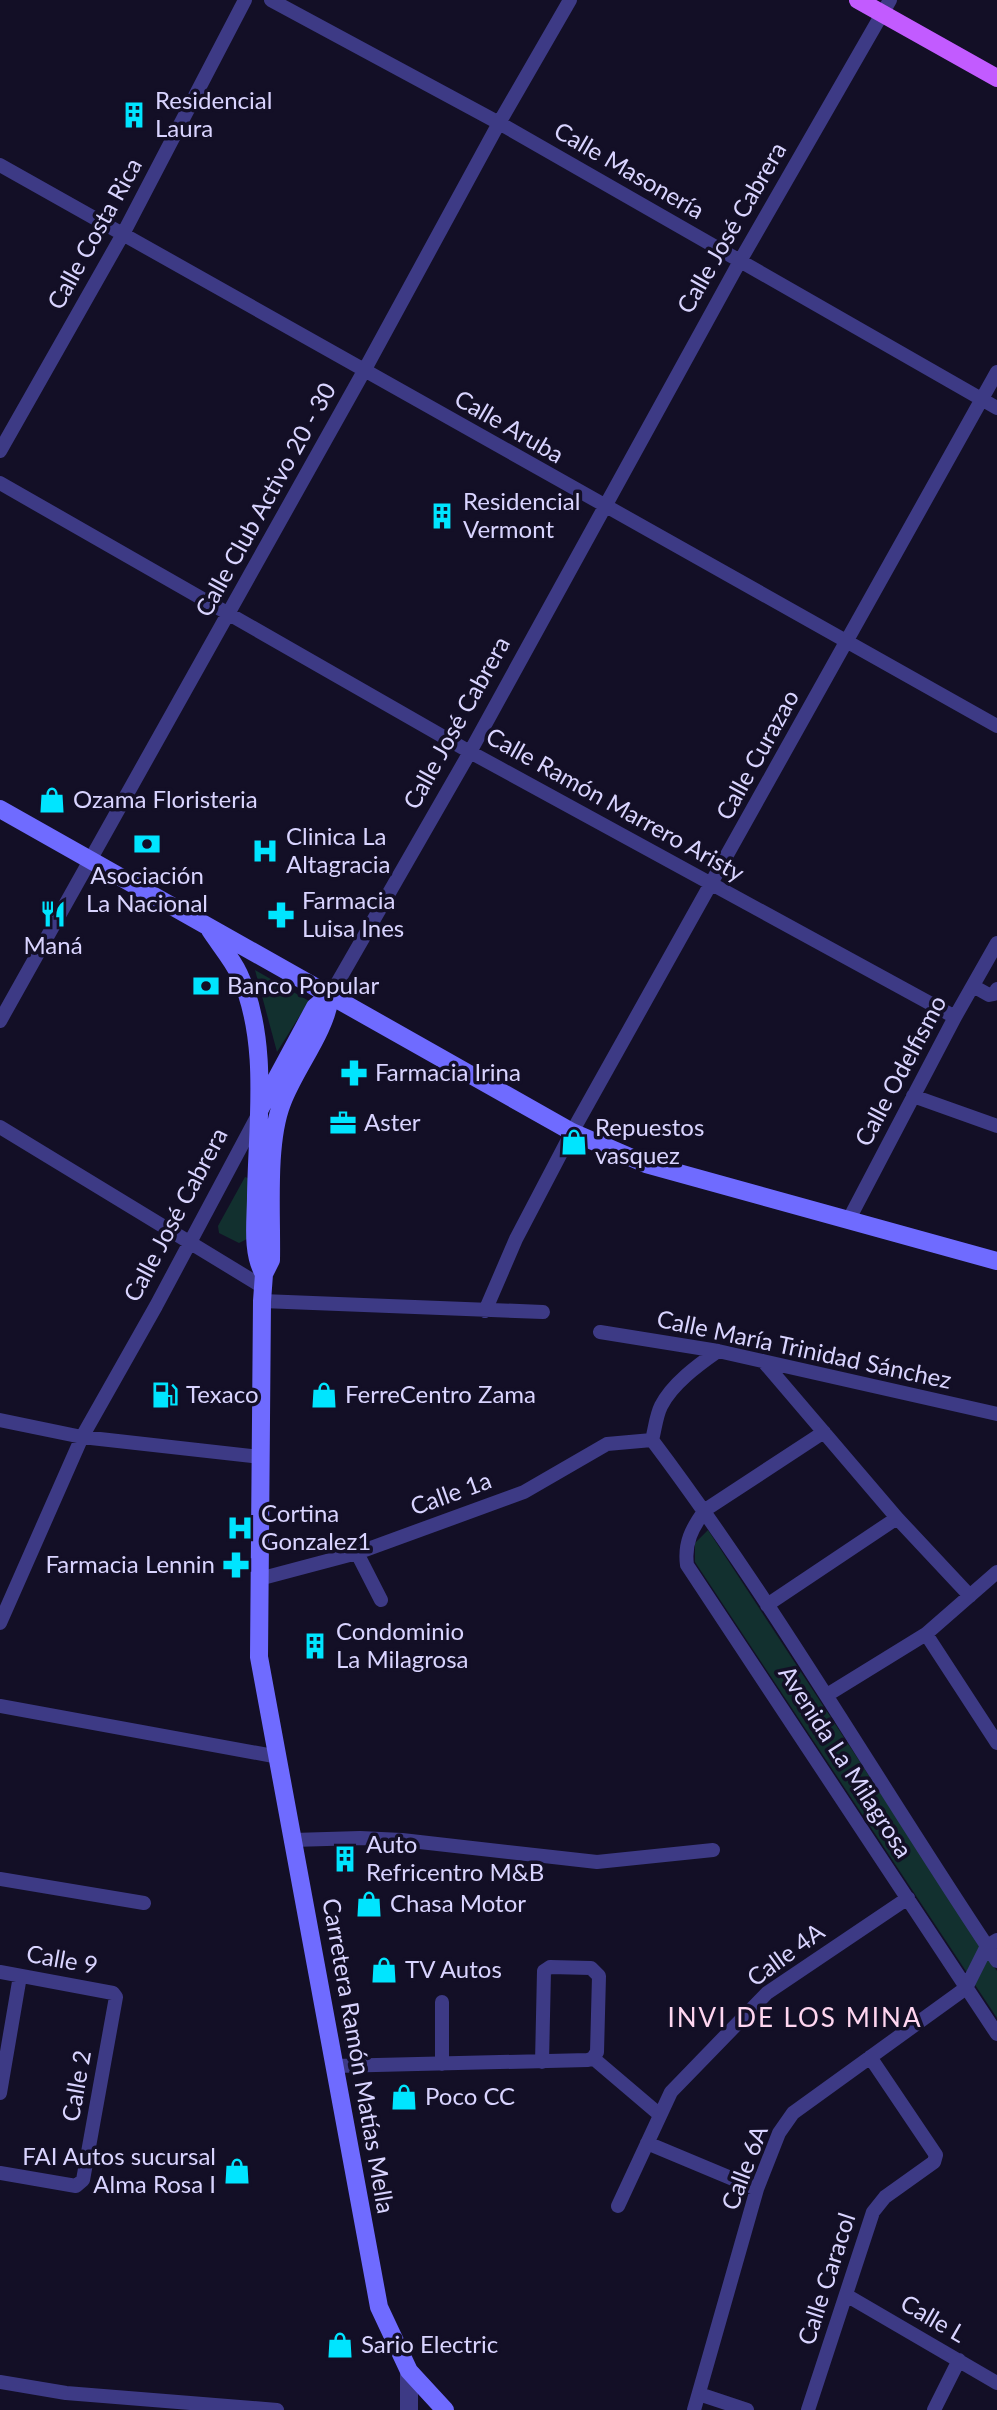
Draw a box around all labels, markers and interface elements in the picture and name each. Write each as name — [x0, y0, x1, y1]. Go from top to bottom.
place label: Residencial Laura — [155, 85, 272, 142]
building icon: Residencial Laura — [119, 100, 149, 130]
street label: Calle Masonería — [550, 115, 710, 224]
street label: Calle José Cabrera — [670, 137, 791, 318]
street label: Calle Costa Rica — [40, 153, 147, 314]
street label: Calle Club Activo 20 - 30 — [188, 377, 341, 621]
street label: Calle Aruba — [450, 383, 569, 469]
place label: Residencial Vermont — [463, 486, 580, 543]
building icon: Residencial Vermont — [427, 501, 457, 531]
street label: Calle José Cabrera — [396, 631, 515, 814]
street label: Calle Curazao — [709, 684, 804, 824]
street label: Calle Ramón Marrero Aristy — [482, 721, 750, 887]
place label: Ozama Floristeria — [73, 784, 258, 813]
shop icon: Ozama Floristeria — [37, 785, 67, 815]
place label: Clinica La Altagracia — [286, 821, 391, 878]
bank icon: Asociación La Nacional — [132, 829, 162, 859]
hospital icon: Clinica La Altagracia — [250, 836, 280, 866]
place label: Asociación La Nacional — [86, 860, 208, 917]
place label: Farmacia Luisa Ines — [302, 885, 404, 942]
restaurant icon: Maná — [38, 899, 68, 929]
pharmacy icon: Farmacia Luisa Ines — [266, 900, 296, 930]
place label: Maná — [23, 930, 83, 959]
place label: Banco Popular — [227, 970, 379, 999]
bank icon: Banco Popular — [191, 971, 221, 1001]
street label: Calle Odelfismo — [848, 990, 952, 1151]
place label: Farmacia Irina — [375, 1057, 521, 1086]
pharmacy icon: Farmacia Irina — [339, 1058, 369, 1088]
place label: Aster — [364, 1107, 421, 1136]
office icon: Aster — [328, 1108, 358, 1138]
place label: Repuestos vasquez — [595, 1112, 704, 1169]
street label: Calle José Cabrera — [117, 1122, 233, 1306]
shop icon: Repuestos vasquez — [559, 1127, 589, 1157]
street label: Calle María Trinidad Sánchez — [654, 1303, 954, 1394]
place label: Texaco — [186, 1379, 259, 1408]
place label: FerreCentro Zama — [345, 1379, 536, 1408]
fuel station icon: Texaco — [150, 1380, 180, 1410]
shop icon: FerreCentro Zama — [309, 1380, 339, 1410]
street label: Calle 1a — [406, 1465, 495, 1521]
place label: Cortina Gonzalez1 — [261, 1498, 371, 1555]
hospital icon: Cortina Gonzalez1 — [225, 1513, 255, 1543]
place label: Farmacia Lennin — [45, 1549, 215, 1578]
pharmacy icon: Farmacia Lennin — [221, 1550, 251, 1580]
place label: Condominio La Milagrosa — [336, 1616, 469, 1673]
building icon: Condominio La Milagrosa — [300, 1631, 330, 1661]
street label: Avenida La Milagrosa — [773, 1660, 919, 1863]
place label: Auto Refricentro M&B — [366, 1829, 544, 1886]
building icon: Auto Refricentro M&B — [330, 1844, 360, 1874]
place label: Chasa Motor — [390, 1888, 526, 1917]
shop icon: Chasa Motor — [354, 1889, 384, 1919]
street label: Carretera Ramón Matías Mella — [317, 1896, 402, 2216]
street label: Calle 4A — [741, 1916, 830, 1991]
street label: Calle 9 — [24, 1938, 100, 1979]
place label: TV Autos — [405, 1954, 502, 1983]
shop icon: TV Autos — [369, 1955, 399, 1985]
district label: INVI DE LOS MINA — [667, 2001, 923, 2033]
street label: Calle 2 — [55, 2048, 96, 2124]
place label: Poco CC — [425, 2081, 515, 2110]
shop icon: Poco CC — [389, 2082, 419, 2112]
street label: Calle 6A — [714, 2120, 773, 2214]
place label: FAI Autos sucursal Alma Rosa I — [22, 2141, 216, 2198]
shop icon: FAI Autos sucursal Alma Rosa I — [222, 2156, 252, 2186]
street label: Calle Caracol — [791, 2209, 861, 2348]
street label: Calle L — [896, 2288, 972, 2348]
place label: Sario Electric — [361, 2329, 498, 2358]
shop icon: Sario Electric — [325, 2330, 355, 2360]

